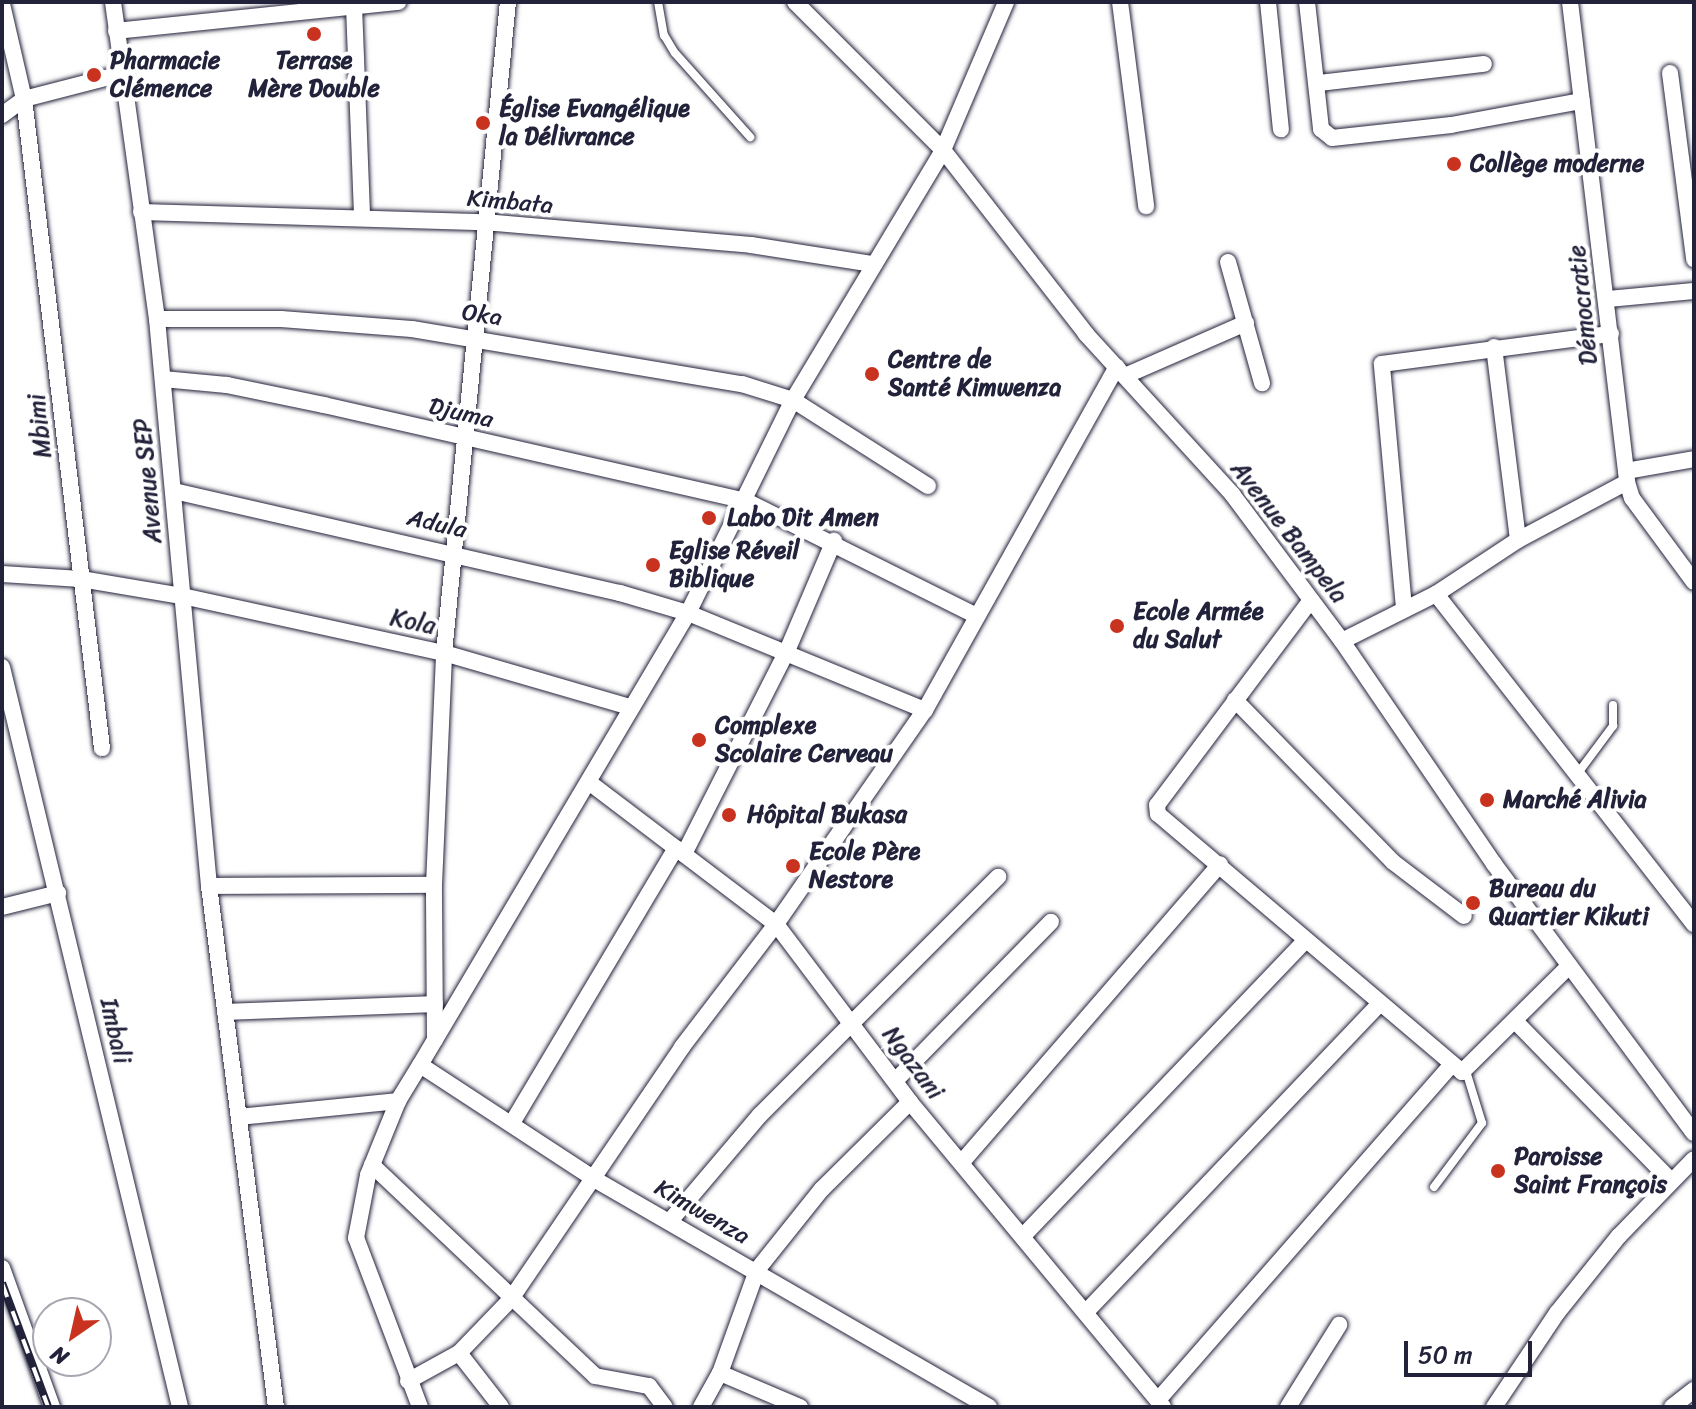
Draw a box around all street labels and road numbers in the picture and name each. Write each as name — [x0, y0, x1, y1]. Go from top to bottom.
street label: Kimbata — [466, 184, 554, 220]
street label: Démocratie — [1562, 244, 1604, 366]
street label: Oka — [460, 298, 504, 332]
street label: Mbimi — [22, 392, 58, 460]
street label: Djuma — [426, 392, 496, 434]
street label: Avenue SEP — [128, 417, 168, 545]
street label: Avenue Bampela — [1225, 455, 1353, 609]
street label: Adula — [404, 503, 470, 545]
street label: Kola — [388, 603, 438, 641]
street label: Imbali — [94, 995, 136, 1067]
street label: Ngazani — [876, 1021, 950, 1105]
street label: Kimwenza — [649, 1173, 755, 1251]

